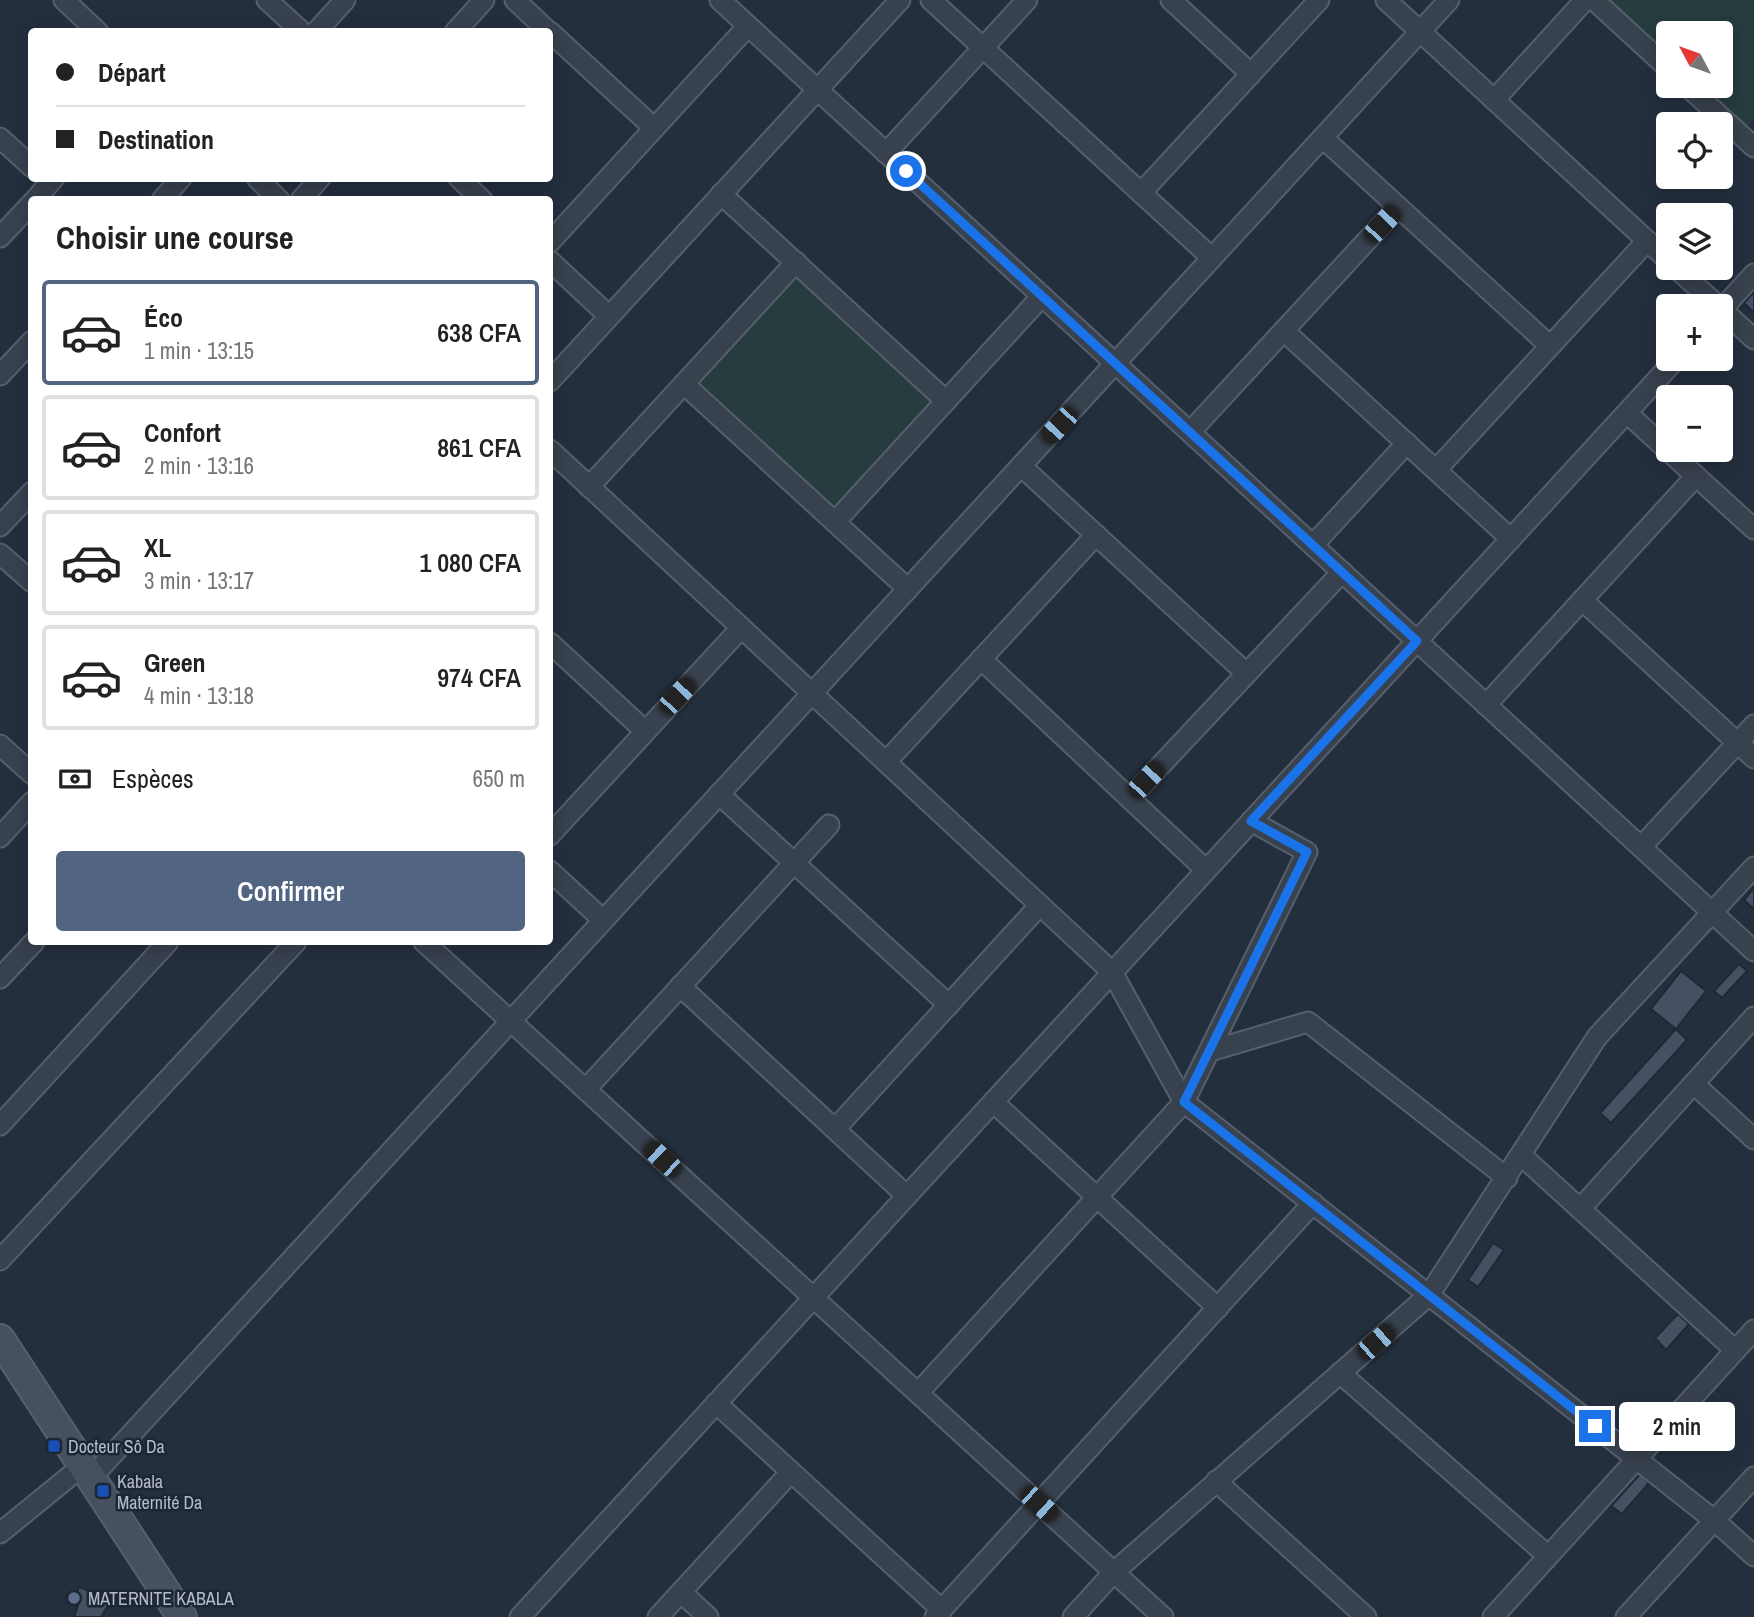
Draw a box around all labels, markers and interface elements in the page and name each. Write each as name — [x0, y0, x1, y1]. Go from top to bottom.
north arrow — [1656, 21, 1732, 98]
map controls — [1656, 21, 1733, 462]
text: Départ — [98, 55, 166, 90]
button: locate — [1656, 112, 1733, 189]
text: Destination — [98, 122, 214, 157]
route start — [890, 155, 922, 187]
car — [1360, 201, 1405, 247]
button: layers — [1656, 203, 1733, 280]
text: Choisir une course — [56, 216, 294, 259]
button: + — [1656, 294, 1733, 371]
text: Éco — [144, 300, 183, 335]
icon: car — [60, 301, 123, 364]
text: 638 CFA — [437, 315, 521, 350]
text: 1 min · 13:15 — [144, 335, 254, 366]
button: − — [1656, 385, 1733, 462]
car — [1037, 402, 1082, 448]
text: Confort — [144, 415, 221, 450]
icon: car — [60, 416, 123, 479]
text: 861 CFA — [437, 430, 521, 465]
text: 2 min · 13:16 — [144, 450, 254, 481]
text: XL — [144, 530, 171, 565]
icon: car — [60, 531, 123, 594]
text: 1 080 CFA — [419, 545, 521, 580]
text: 3 min · 13:17 — [144, 565, 254, 596]
text: Green — [144, 645, 206, 680]
icon: car — [60, 646, 123, 709]
text: 974 CFA — [437, 660, 521, 695]
car — [655, 673, 700, 719]
text: 4 min · 13:18 — [144, 680, 254, 711]
car — [1124, 757, 1169, 803]
icon: cash — [56, 760, 94, 798]
text: Espèces — [112, 761, 194, 796]
text: 650 m — [473, 763, 525, 794]
button: Confirmer — [56, 851, 525, 931]
car — [640, 1137, 685, 1181]
car — [1354, 1320, 1399, 1364]
callout: 2 min — [1620, 1402, 1735, 1450]
route end — [1579, 1410, 1611, 1442]
text: 2 min — [1653, 1411, 1701, 1442]
place label: Docteur Sô Da — [68, 1434, 165, 1459]
marker: Docteur Sô Da — [46, 1438, 62, 1454]
place label: Kabala Maternité Da — [117, 1469, 202, 1515]
car — [1017, 1482, 1062, 1526]
marker: Kabala Maternité Da — [95, 1483, 111, 1499]
place label: MATERNITE KABALA — [88, 1586, 234, 1611]
marker: MATERNITE KABALA — [66, 1590, 82, 1606]

